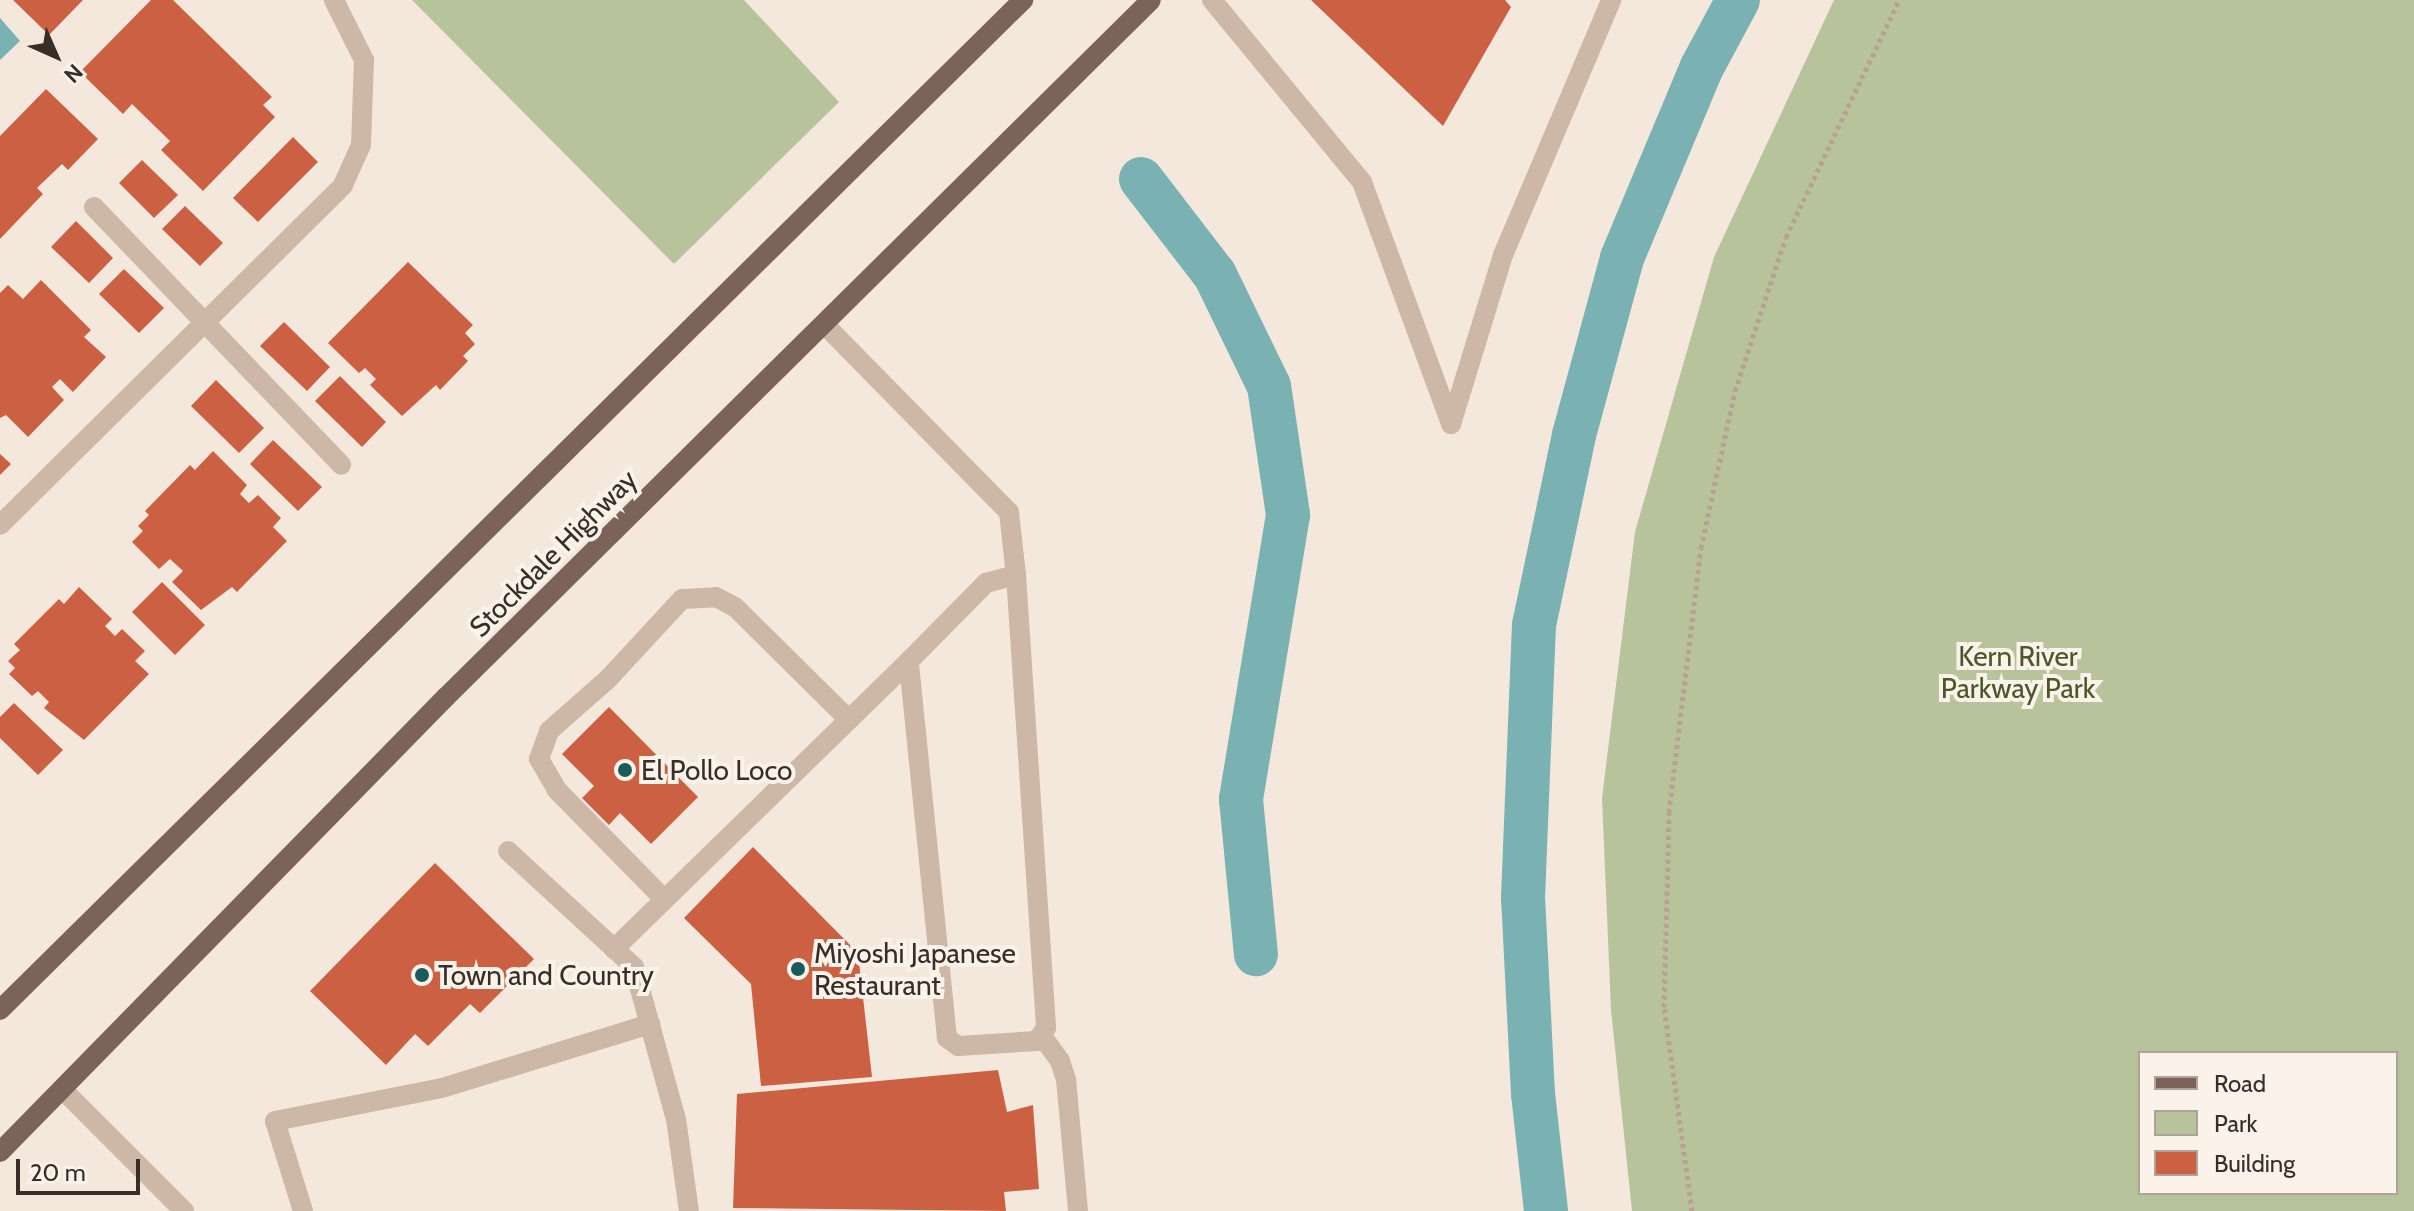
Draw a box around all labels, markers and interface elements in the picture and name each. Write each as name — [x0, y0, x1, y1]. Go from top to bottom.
north arrow — [16, 16, 96, 96]
text: N — [58, 58, 88, 88]
street label: Stockdale Highway — [462, 462, 644, 644]
park label: Kern River Parkway Park — [1941, 639, 2095, 705]
place label: El Pollo Loco — [641, 753, 792, 787]
marker: El Pollo Loco — [616, 761, 634, 779]
place label: Miyoshi Japanese Restaurant — [814, 936, 1016, 1002]
place label: Town and Country — [438, 958, 654, 992]
marker: Miyoshi Japanese Restaurant — [789, 960, 807, 978]
marker: Town and Country — [413, 966, 431, 984]
legend — [2138, 1051, 2398, 1195]
text: Road — [2214, 1069, 2266, 1098]
text: Park — [2214, 1109, 2257, 1138]
scale bar — [20, 1143, 144, 1193]
text: Building — [2214, 1149, 2295, 1178]
text: 20 m — [30, 1158, 86, 1187]

